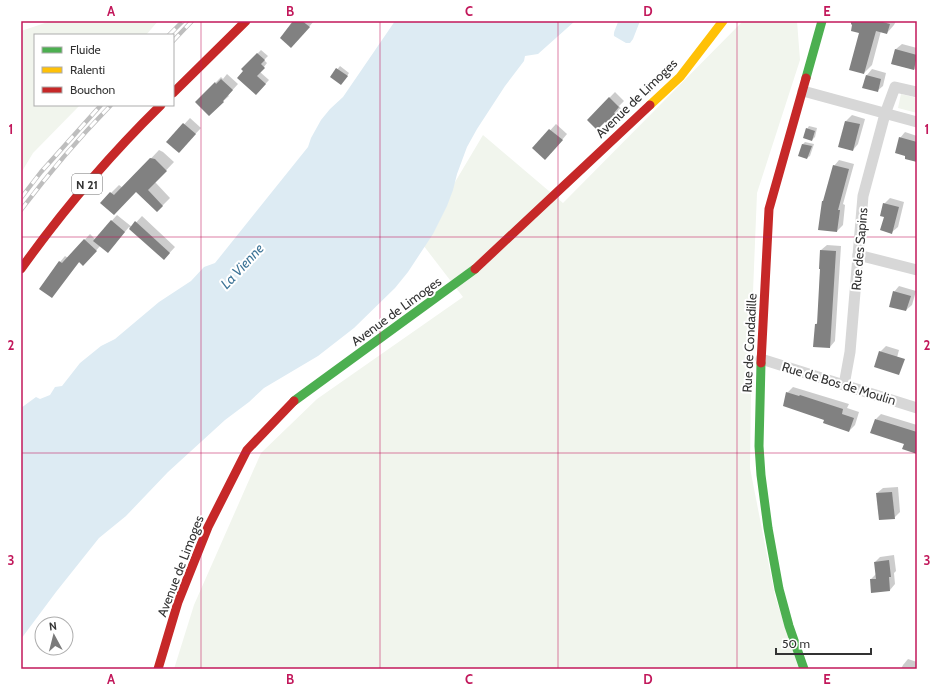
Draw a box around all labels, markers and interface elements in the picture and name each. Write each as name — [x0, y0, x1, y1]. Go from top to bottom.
text: A — [107, 3, 116, 19]
text: B — [286, 3, 294, 19]
text: C — [465, 3, 473, 19]
text: D — [643, 3, 653, 19]
text: E — [823, 3, 831, 19]
legend — [34, 34, 174, 106]
text: Fluide — [70, 42, 101, 57]
street label: Avenue de Limoges — [592, 55, 681, 141]
text: Ralenti — [70, 62, 105, 77]
text: Bouchon — [70, 82, 116, 97]
text: 1 — [9, 121, 13, 137]
text: 1 — [925, 121, 929, 137]
road number: N 21 — [72, 174, 102, 194]
street label: Rue des Sapins — [847, 206, 871, 291]
water label: La Vienne — [217, 239, 268, 292]
street label: Avenue de Limoges — [348, 273, 445, 349]
street label: Rue de Condadille — [738, 293, 760, 393]
text: 2 — [8, 337, 15, 353]
text: 2 — [924, 337, 931, 353]
street label: Rue de Bos de Moulin — [780, 358, 898, 408]
street label: Avenue de Limoges — [153, 512, 207, 619]
text: 3 — [7, 552, 15, 568]
text: 3 — [923, 552, 931, 568]
north arrow — [34, 616, 74, 656]
text: N — [48, 619, 57, 633]
scale bar — [776, 630, 871, 656]
text: 50 m — [782, 636, 810, 651]
text: A — [107, 671, 116, 687]
text: B — [286, 671, 294, 687]
text: C — [465, 671, 473, 687]
text: D — [643, 671, 653, 687]
text: E — [823, 671, 831, 687]

